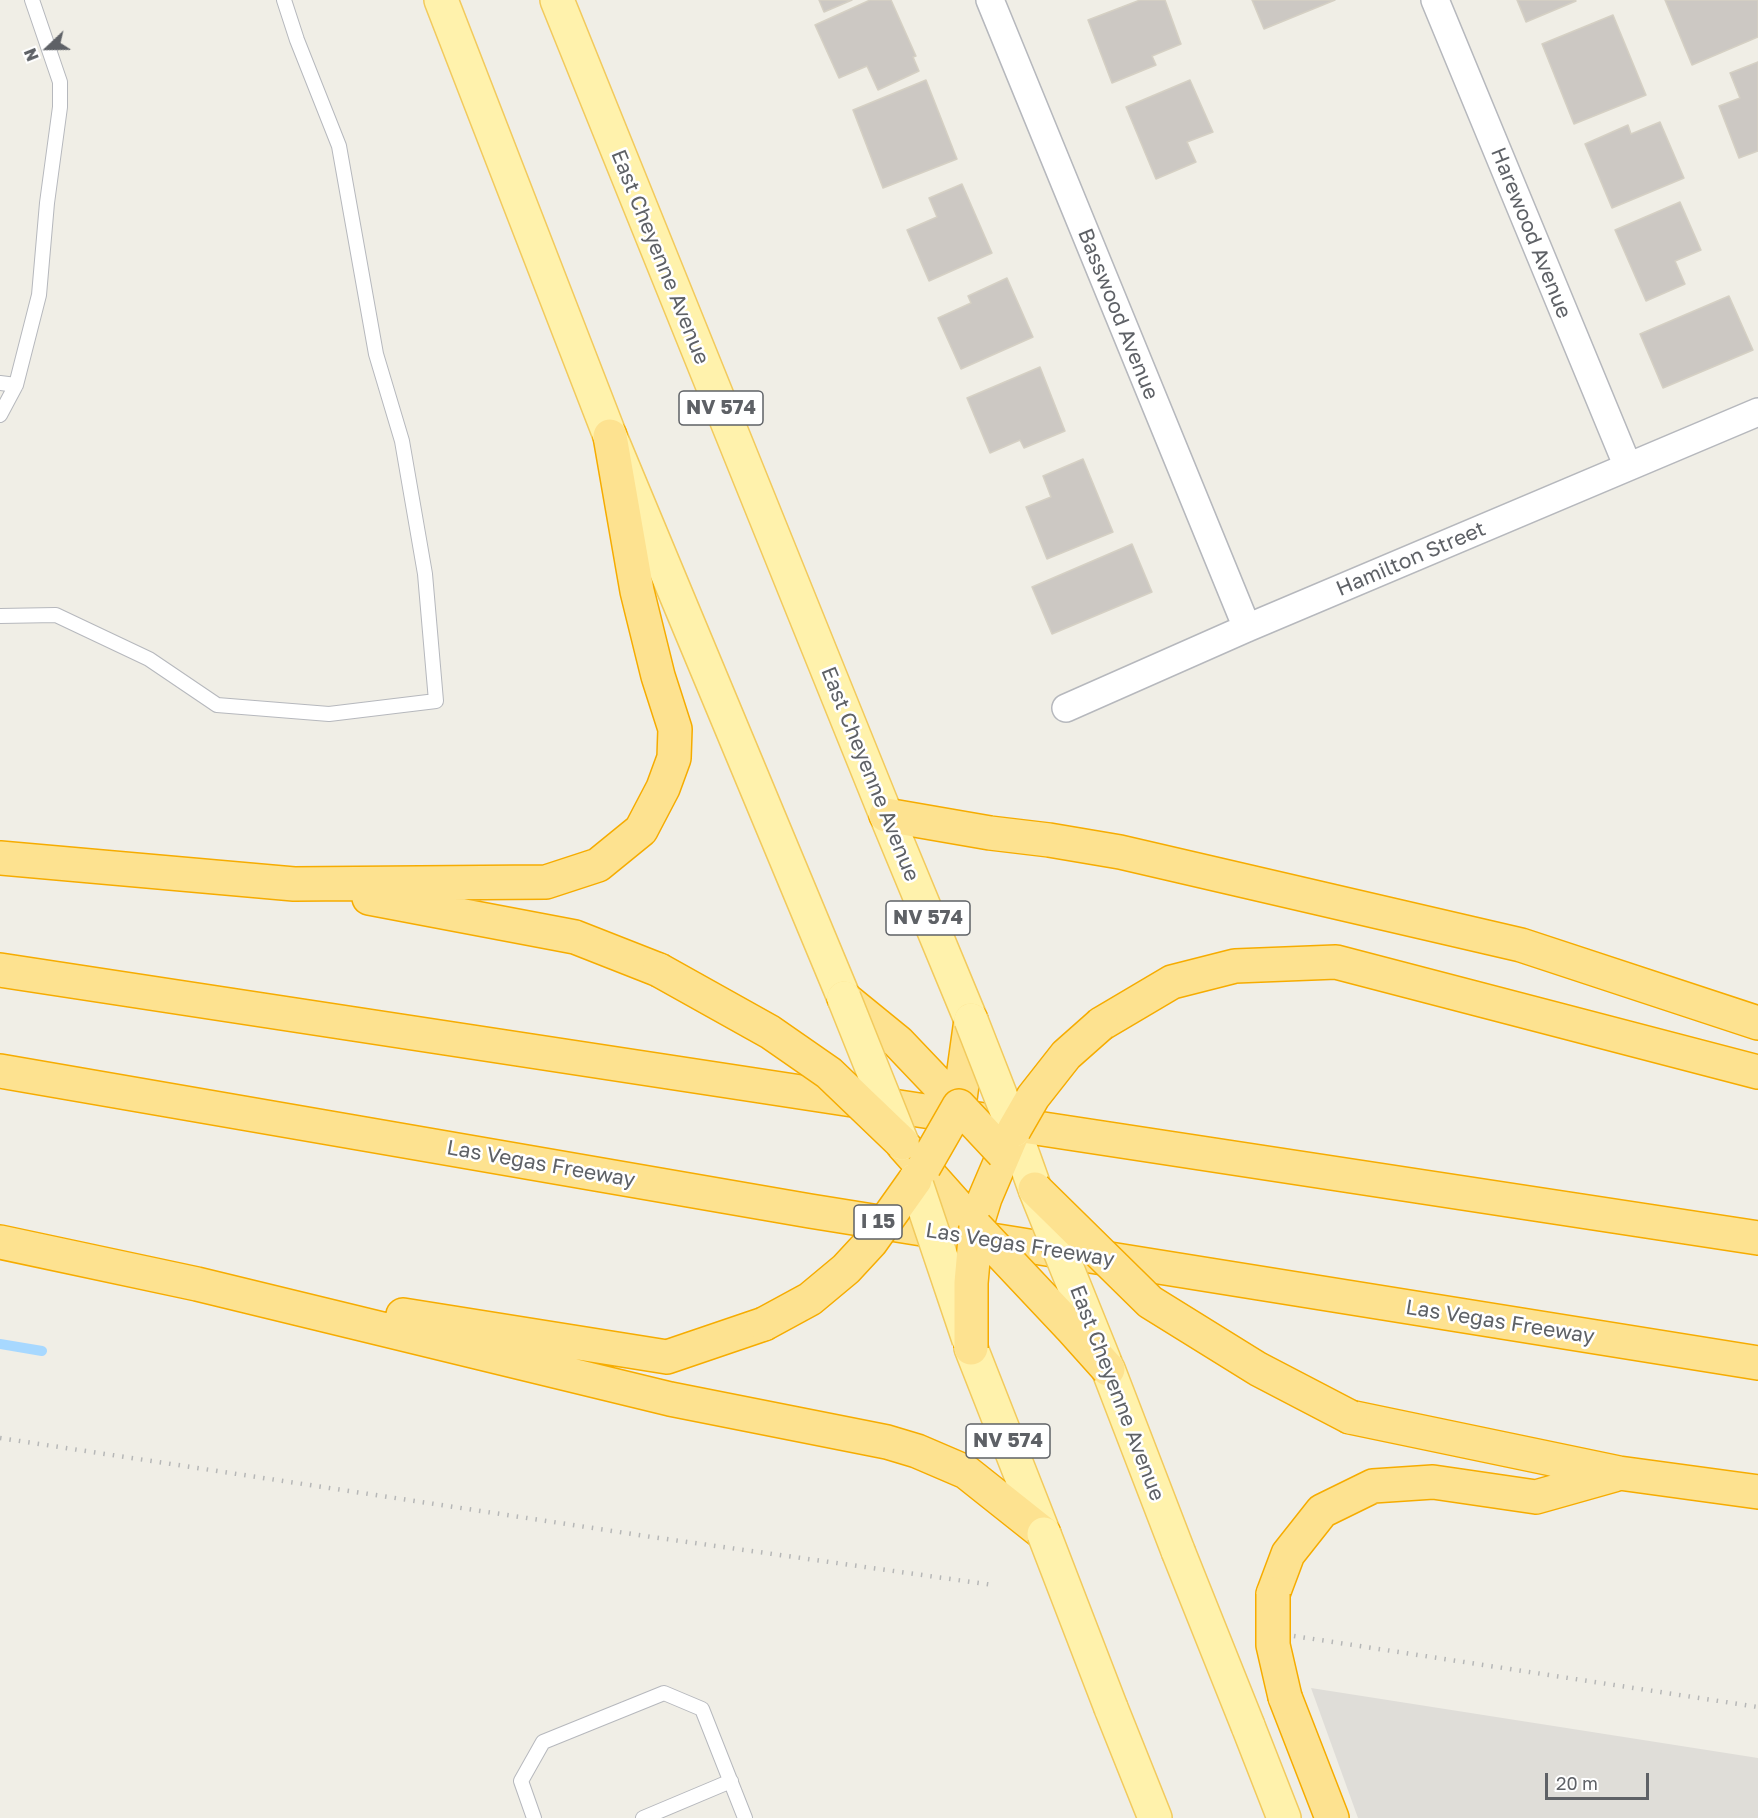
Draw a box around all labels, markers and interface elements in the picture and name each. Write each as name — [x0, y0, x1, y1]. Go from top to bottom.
north arrow — [18, 18, 78, 78]
text: N — [20, 45, 43, 64]
street label: Harewood Avenue — [1485, 144, 1577, 322]
street label: East Cheyenne Avenue — [605, 146, 715, 368]
street label: Basswood Avenue — [1072, 225, 1164, 403]
road number: NV 574 — [679, 391, 763, 425]
street label: Hamilton Street — [1333, 516, 1489, 602]
street label: East Cheyenne Avenue — [815, 663, 925, 885]
road number: NV 574 — [886, 901, 970, 935]
street label: Las Vegas Freeway — [445, 1135, 637, 1193]
road number: I 15 — [854, 1205, 902, 1239]
street label: Las Vegas Freeway — [924, 1218, 1116, 1272]
street label: East Cheyenne Avenue — [1064, 1282, 1170, 1504]
street label: Las Vegas Freeway — [1404, 1295, 1596, 1349]
road number: NV 574 — [966, 1424, 1050, 1458]
scale bar — [1548, 1761, 1652, 1799]
text: 20 m — [1556, 1772, 1598, 1794]

